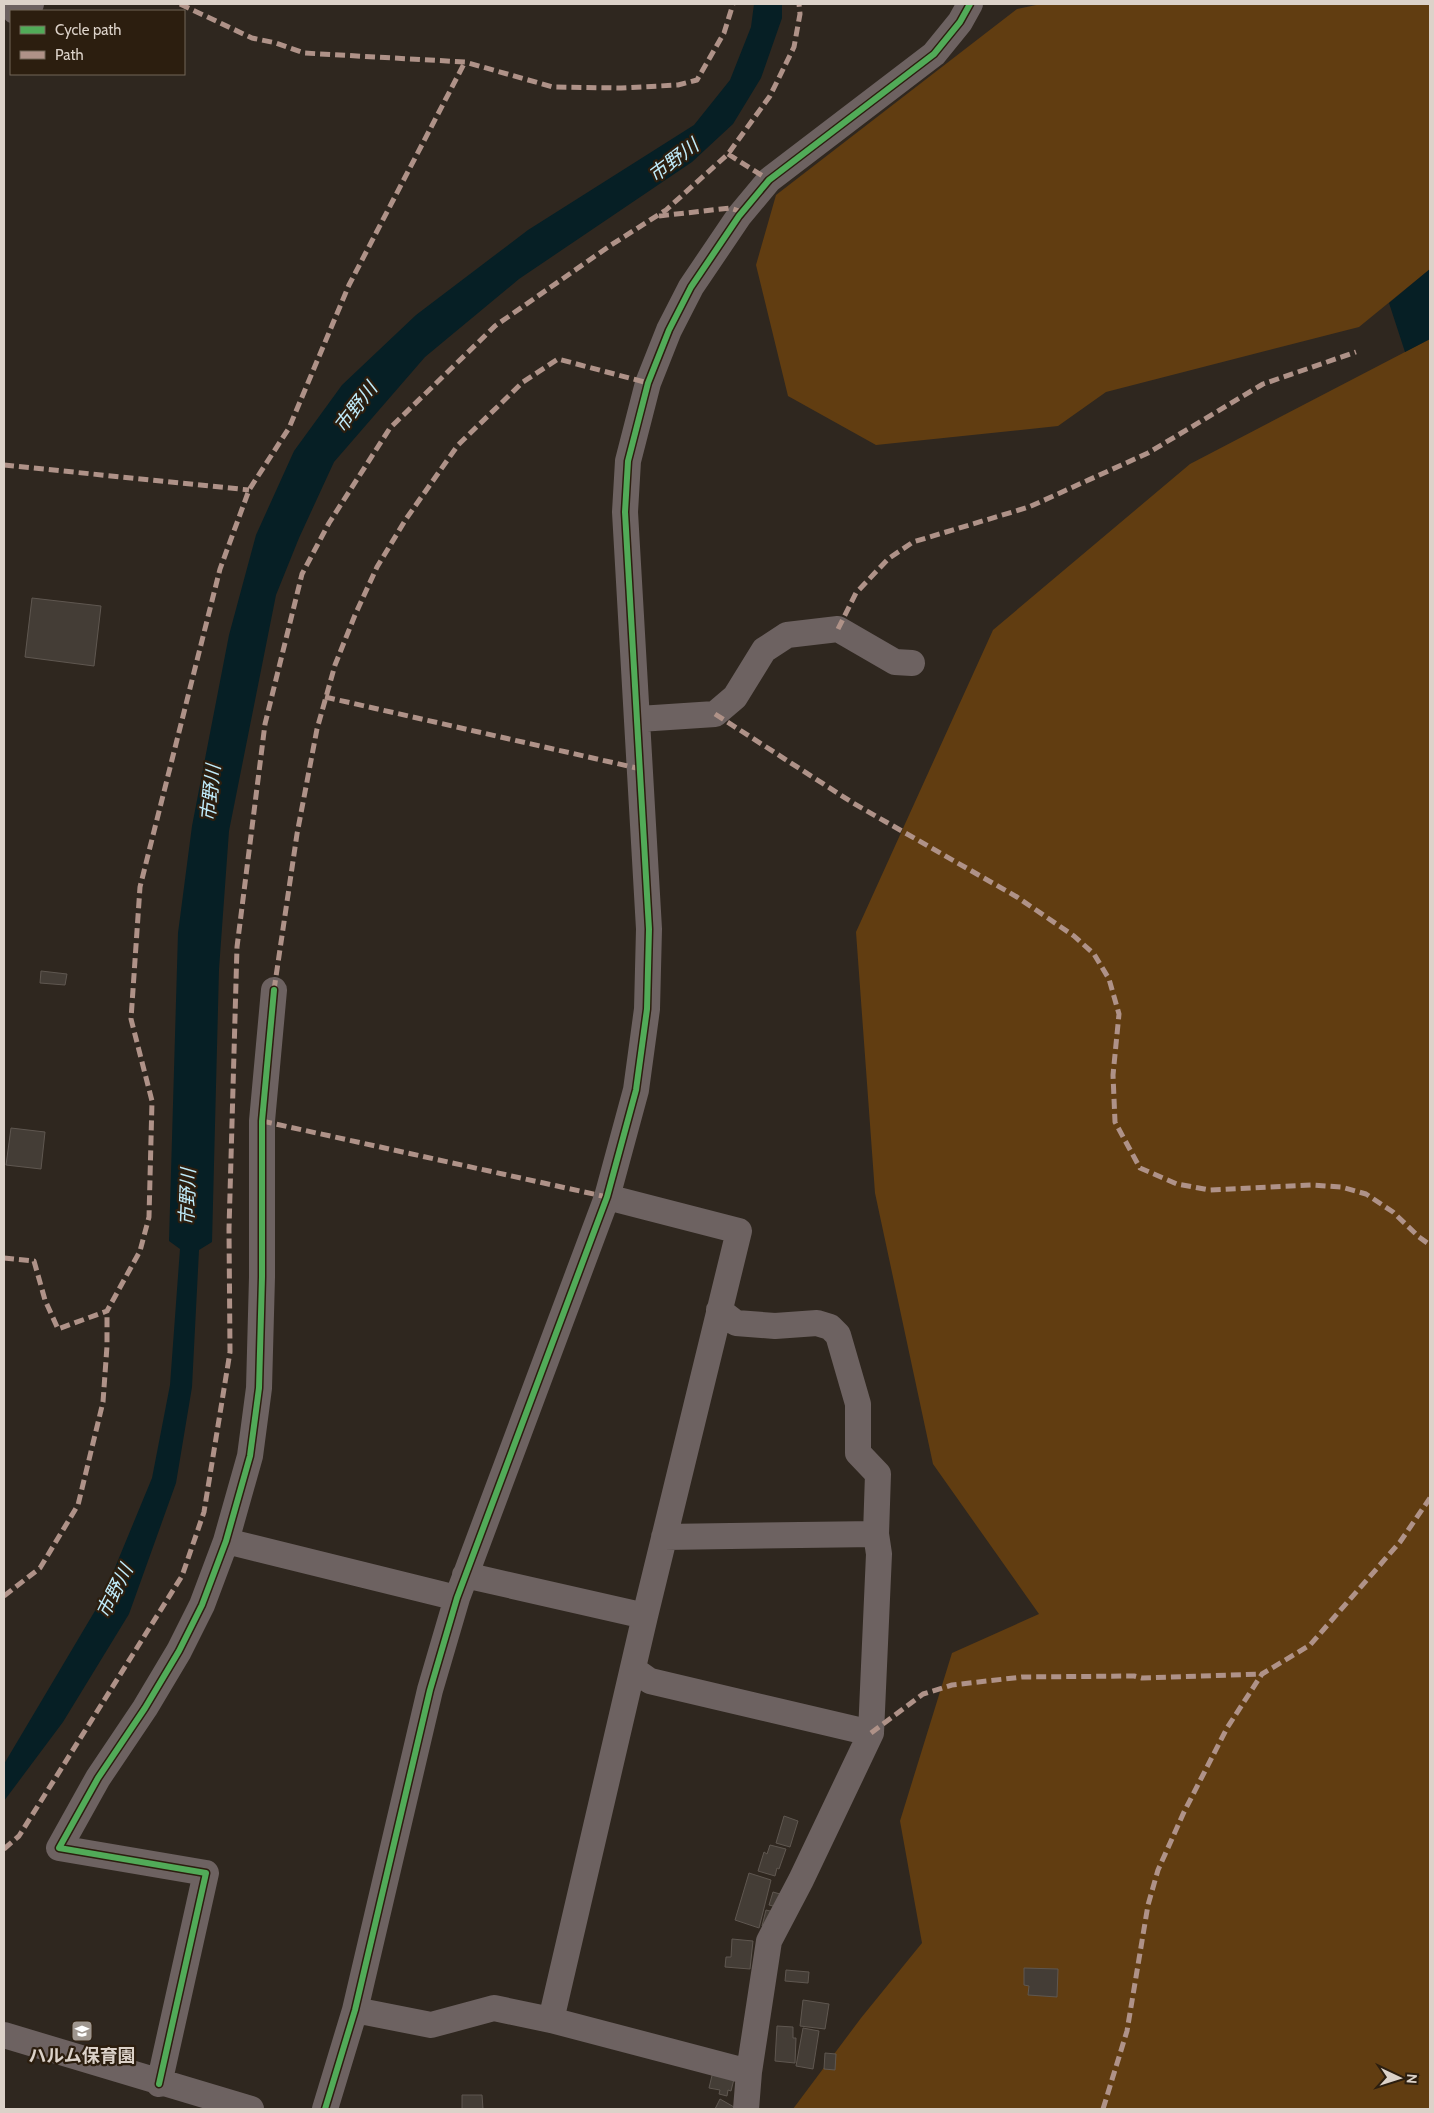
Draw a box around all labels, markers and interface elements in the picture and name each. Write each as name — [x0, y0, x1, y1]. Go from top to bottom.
legend — [10, 10, 185, 75]
text: Cycle path — [55, 21, 121, 39]
text: Path — [55, 46, 84, 64]
water label: 市野川 — [644, 133, 705, 187]
water label: 市野川 — [329, 376, 383, 437]
water label: 市野川 — [196, 762, 225, 823]
water label: 市野川 — [175, 1166, 200, 1226]
water label: 市野川 — [91, 1559, 139, 1622]
school or university icon: ハルム保育園 — [70, 2019, 94, 2043]
place label: ハルム保育園 — [28, 2045, 136, 2067]
north arrow — [1374, 2053, 1424, 2103]
text: N — [1403, 2073, 1421, 2084]

